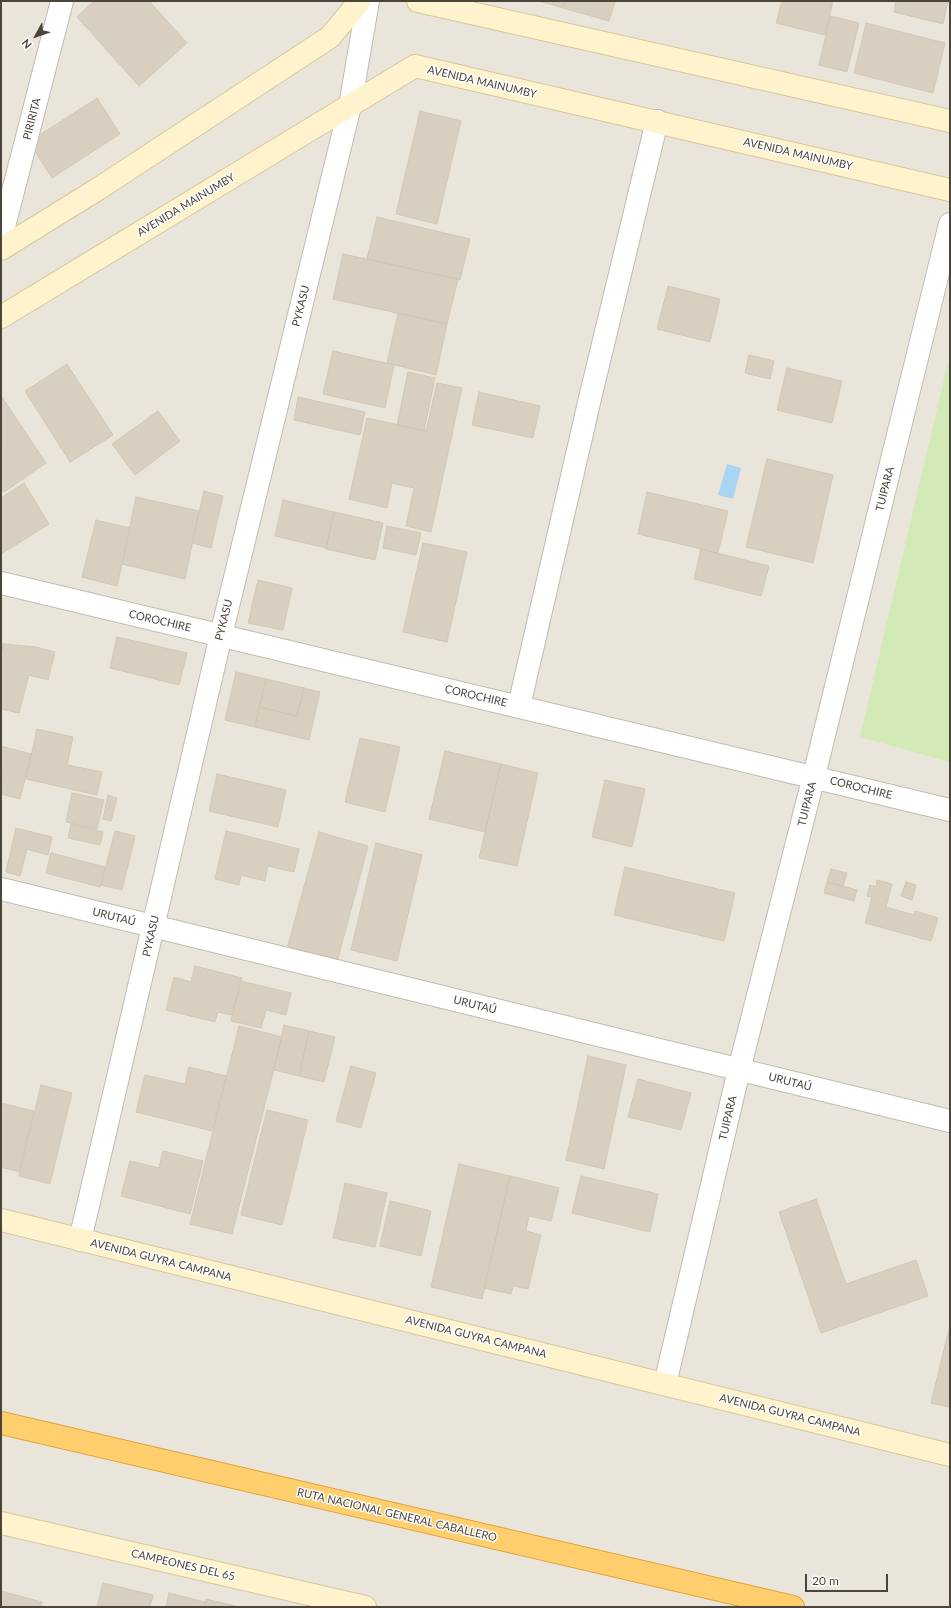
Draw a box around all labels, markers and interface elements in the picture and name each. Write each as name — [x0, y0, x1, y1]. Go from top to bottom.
north arrow — [16, 16, 56, 56]
text: N — [19, 37, 34, 51]
street label: AVENIDA MAINUMBY — [426, 63, 538, 101]
street label: PIRIRITA — [20, 97, 44, 141]
street label: AVENIDA MAINUMBY — [742, 135, 854, 173]
street label: AVENIDA MAINUMBY — [135, 171, 237, 239]
street label: PYKASU — [290, 284, 312, 328]
street label: TUIPARA — [873, 465, 897, 513]
street label: PYKASU — [213, 598, 235, 642]
street label: COROCHIRE — [127, 607, 193, 635]
street label: COROCHIRE — [443, 682, 509, 710]
street label: COROCHIRE — [829, 774, 893, 802]
street label: TUIPARA — [795, 780, 819, 828]
street label: URUTAÚ — [91, 905, 137, 929]
street label: PYKASU — [140, 914, 162, 958]
street label: URUTAÚ — [452, 993, 498, 1017]
street label: URUTAÚ — [767, 1070, 813, 1094]
street label: TUIPARA — [716, 1094, 740, 1142]
street label: AVENIDA GUYRA CAMPANA — [89, 1236, 233, 1284]
street label: AVENIDA GUYRA CAMPANA — [404, 1313, 548, 1361]
street label: AVENIDA GUYRA CAMPANA — [718, 1391, 862, 1439]
street label: RUTA NACIONAL GENERAL CABALLERO — [296, 1486, 498, 1544]
street label: CAMPEONES DEL 65 — [130, 1547, 236, 1583]
scale bar — [807, 1566, 890, 1592]
text: 20 m — [812, 1573, 839, 1588]

